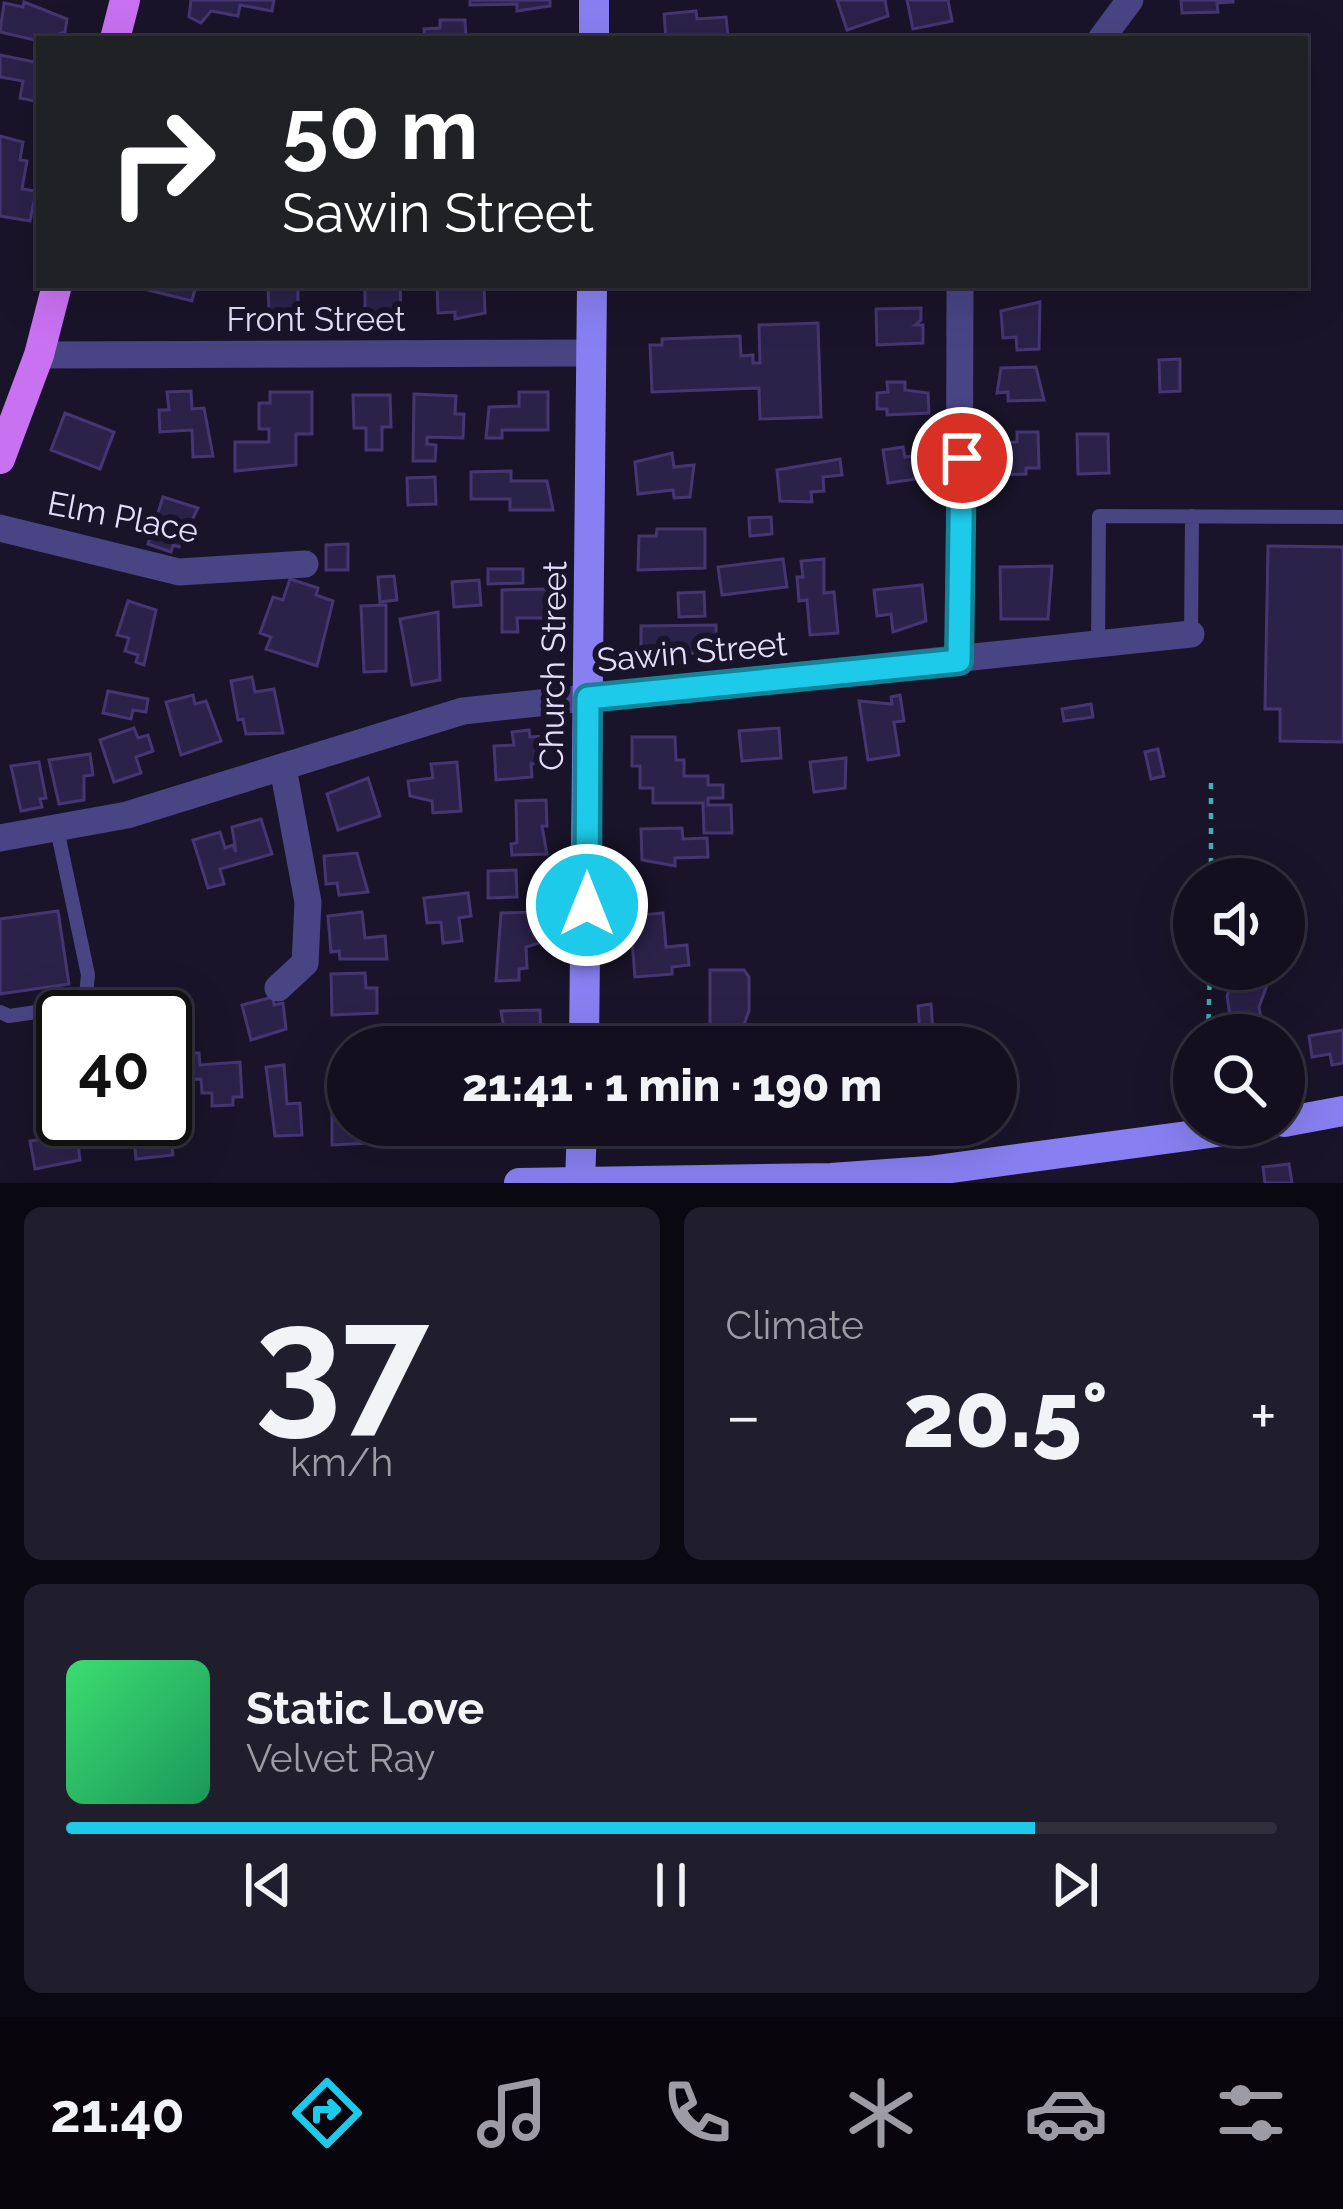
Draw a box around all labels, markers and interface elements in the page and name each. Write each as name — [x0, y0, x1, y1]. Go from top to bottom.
text: 50 m — [282, 80, 478, 179]
icon: right — [84, 84, 240, 240]
text: Sawin Street — [282, 181, 594, 245]
street label: Front Street — [227, 300, 405, 339]
pin — [911, 407, 1013, 509]
icon: arrive — [929, 425, 995, 491]
street label: Elm Place — [44, 483, 202, 551]
street label: Church Street — [532, 561, 574, 771]
street label: Sawin Street — [595, 624, 789, 680]
position arrow — [524, 842, 650, 968]
map controls — [1173, 858, 1305, 1146]
button: sound — [1173, 858, 1305, 990]
speed limit sign: 40 — [36, 990, 192, 1146]
button: search — [1173, 1014, 1305, 1146]
text: 21:41 · 1 min · 190 m — [462, 1059, 882, 1112]
text: 37 — [254, 1269, 429, 1453]
text: Climate — [726, 1302, 864, 1348]
text: 20.5° — [903, 1362, 1108, 1468]
text: − — [726, 1377, 761, 1454]
text: + — [1250, 1377, 1277, 1454]
text: km/h — [290, 1439, 393, 1485]
text: Static Love — [246, 1682, 484, 1735]
text: Velvet Ray — [246, 1735, 435, 1781]
icon: previous — [235, 1852, 301, 1918]
icon: pause — [638, 1852, 704, 1918]
icon: next — [1042, 1852, 1108, 1918]
icon: directions — [285, 2071, 369, 2155]
icon: music — [470, 2071, 554, 2155]
icon: phone — [655, 2071, 739, 2155]
icon: climate — [839, 2071, 923, 2155]
icon: car — [1024, 2071, 1108, 2155]
icon: filters — [1209, 2071, 1293, 2155]
text: 21:40 — [50, 2081, 185, 2145]

